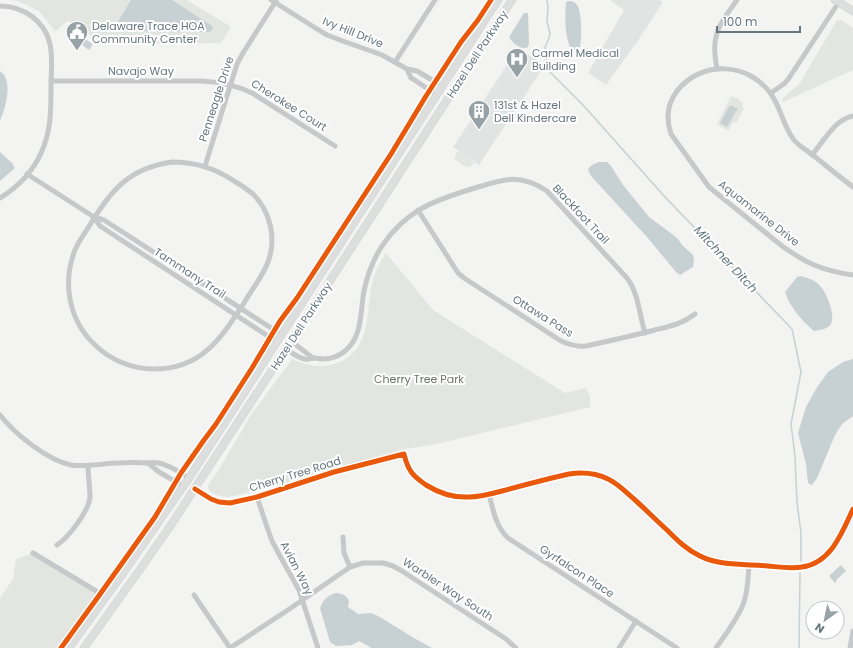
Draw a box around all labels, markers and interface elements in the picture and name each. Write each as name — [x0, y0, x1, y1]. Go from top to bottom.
street label: Hazel Dell Parkway — [443, 6, 512, 101]
scale bar — [717, 8, 800, 34]
street label: Ivy Hill Drive — [320, 13, 386, 52]
text: 100 m — [723, 13, 757, 30]
place label: Delaware Trace HOA Community Center — [92, 18, 205, 47]
public building icon: Delaware Trace HOA Community Center — [64, 19, 90, 52]
place label: Carmel Medical Building — [532, 45, 619, 74]
hospital icon: Carmel Medical Building — [504, 46, 530, 79]
street label: Penneagle Drive — [195, 54, 237, 144]
street label: Navajo Way — [108, 63, 175, 79]
street label: Cherokee Court — [248, 75, 330, 135]
place label: 131st & Hazel Dell Kindercare — [494, 97, 577, 126]
building icon: 131st & Hazel Dell Kindercare — [466, 98, 492, 131]
street label: Aquamarine Drive — [715, 176, 803, 250]
street label: Blackfoot Trail — [549, 180, 613, 248]
water label: Mitchner Ditch — [690, 222, 762, 296]
street label: Tammany Trail — [151, 244, 229, 302]
street label: Hazel Dell Parkway — [267, 278, 336, 373]
street label: Ottawa Pass — [510, 291, 577, 341]
park label: Cherry Tree Park — [374, 371, 464, 387]
street label: Cherry Tree Road — [247, 452, 343, 496]
street label: Avian Way — [277, 538, 318, 598]
street label: Gyrfalcon Place — [536, 541, 618, 601]
street label: Warbler Way South — [400, 554, 496, 624]
north arrow — [805, 600, 845, 640]
text: N — [812, 619, 827, 637]

